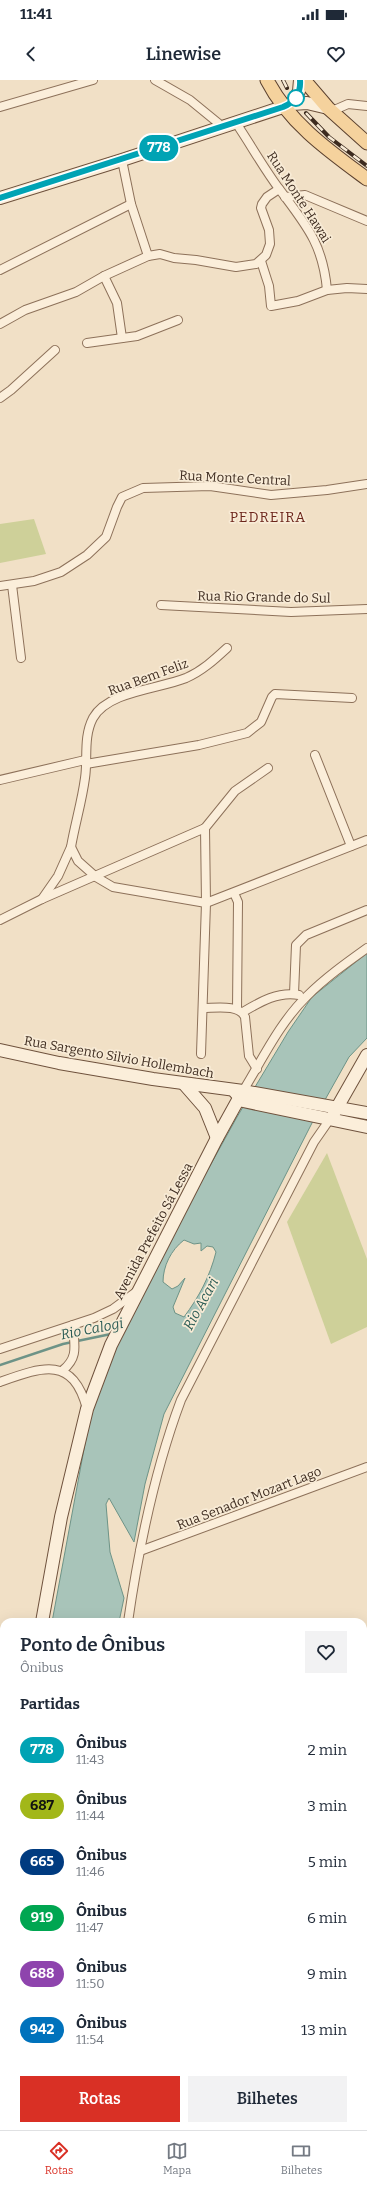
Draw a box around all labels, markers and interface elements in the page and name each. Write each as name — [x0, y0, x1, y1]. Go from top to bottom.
text: 11:41 — [20, 5, 52, 23]
icon: back — [20, 43, 42, 65]
text: Linewise — [146, 43, 221, 65]
icon: heart — [325, 43, 347, 65]
unlabelled marker — [287, 89, 305, 107]
line badge: 778 — [136, 135, 182, 161]
text: 778 — [147, 139, 171, 156]
street label: Rua Monte Hawai — [264, 149, 334, 245]
street label: Rua Monte Central — [179, 468, 291, 488]
district label: PEDREIRA — [230, 509, 306, 526]
street label: Rua Rio Grande do Sul — [197, 588, 331, 606]
street label: Rua Bem Feliz — [106, 656, 190, 698]
street label: Rua Sargento Silvio Hollembach — [23, 1033, 215, 1081]
street label: Avenida Prefeito Sá Lessa — [111, 1160, 195, 1302]
water label: Rio Acari — [180, 1275, 222, 1333]
water label: Rio Calogi — [59, 1315, 125, 1343]
street label: Rua Senador Mozart Lago — [175, 1463, 323, 1533]
button: heart — [305, 1631, 347, 1673]
text: Ponto de Ônibus — [20, 1633, 165, 1656]
text: Ônibus — [20, 1660, 63, 1675]
text: Partidas — [20, 1695, 80, 1713]
text: Ônibus — [76, 1734, 127, 1752]
text: 778 — [30, 1741, 54, 1758]
text: 2 min — [308, 1741, 347, 1759]
text: 11:43 — [76, 1752, 104, 1767]
text: Ônibus — [76, 1790, 127, 1808]
text: 687 — [30, 1797, 54, 1814]
text: 3 min — [307, 1797, 347, 1815]
text: 11:44 — [76, 1808, 105, 1823]
text: Ônibus — [76, 1846, 127, 1864]
text: 665 — [30, 1853, 54, 1870]
text: 5 min — [308, 1853, 347, 1871]
text: 11:46 — [76, 1864, 105, 1879]
text: Ônibus — [76, 1902, 127, 1920]
text: 919 — [31, 1909, 53, 1926]
text: 6 min — [307, 1909, 347, 1927]
text: 11:47 — [76, 1920, 103, 1935]
text: Ônibus — [76, 1958, 127, 1976]
text: 688 — [29, 1965, 55, 1982]
text: 9 min — [307, 1965, 347, 1983]
text: 11:50 — [76, 1976, 105, 1991]
text: Ônibus — [76, 2014, 127, 2032]
text: 942 — [30, 2021, 54, 2038]
text: 13 min — [301, 2021, 347, 2039]
text: 11:54 — [76, 2032, 104, 2047]
button: Rotas — [20, 2076, 180, 2122]
button: Bilhetes — [188, 2076, 347, 2122]
tab: Rotas — [45, 2140, 73, 2177]
tab: Mapa — [163, 2140, 191, 2177]
tab: Bilhetes — [281, 2140, 322, 2177]

